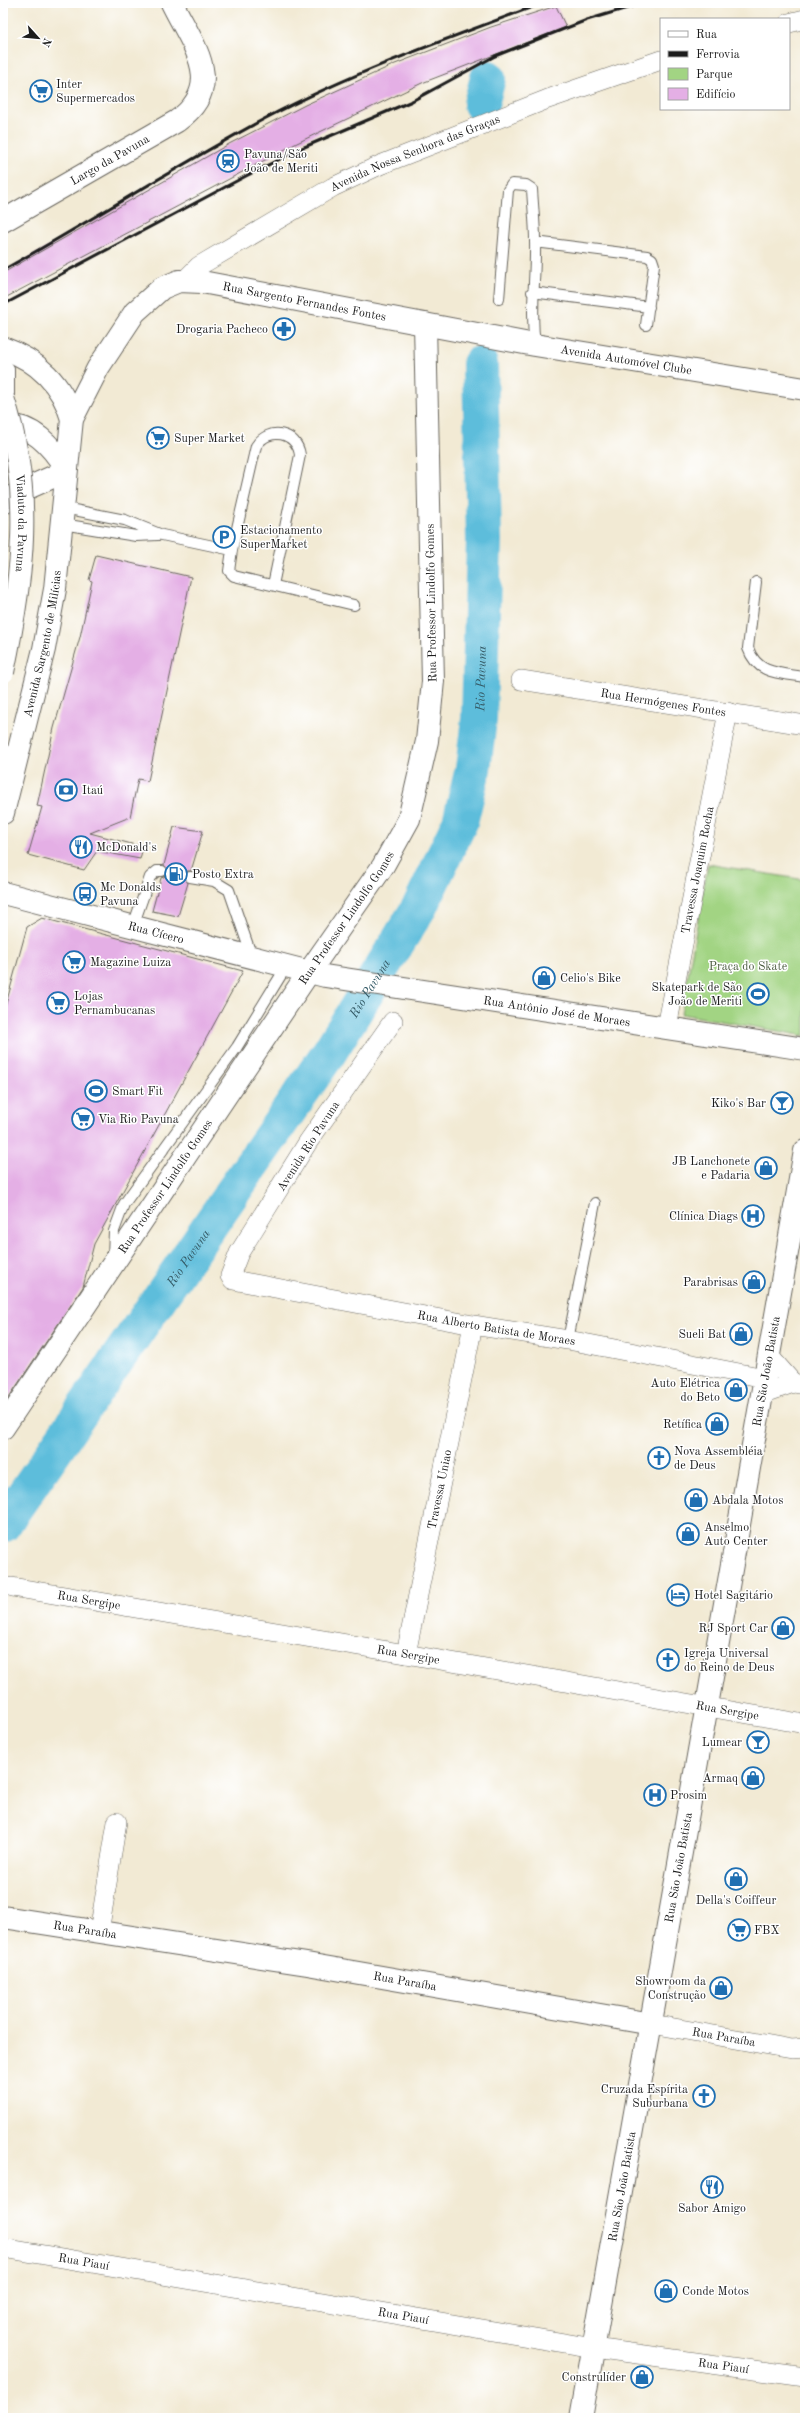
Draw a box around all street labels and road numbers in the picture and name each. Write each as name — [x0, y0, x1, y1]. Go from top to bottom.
street label: Avenida Nossa Senhora das Graças — [328, 113, 502, 195]
street label: Largo da Pavuna — [69, 133, 152, 188]
street label: Rua Sargento Fernandes Fontes — [221, 281, 387, 324]
street label: Avenida Automóvel Clube — [559, 344, 693, 378]
street label: Viaduto da Pavuna — [13, 473, 27, 572]
street label: Rua Professor Lindolfo Gomes — [425, 523, 439, 682]
street label: Avenida Sargento de Milícias — [22, 570, 64, 719]
street label: Rua Hermógenes Fontes — [599, 688, 727, 719]
street label: Travessa Joaquim Rocha — [680, 805, 717, 935]
street label: Rua Professor Lindolfo Gomes — [297, 850, 397, 987]
street label: Rua Cícero — [127, 920, 185, 946]
street label: Rua Antônio José de Moraes — [482, 995, 631, 1029]
street label: Avenida Rio Pavuna — [275, 1099, 342, 1194]
street label: Rua Professor Lindolfo Gomes — [117, 1118, 215, 1256]
street label: Rua Alberto Batista de Moraes — [416, 1310, 576, 1348]
street label: Rua São João Batista — [751, 1315, 783, 1427]
street label: Travessa Uniao — [427, 1449, 454, 1531]
street label: Rua Sergipe — [56, 1590, 122, 1612]
street label: Rua Sergipe — [376, 1644, 441, 1667]
street label: Rua Sergipe — [695, 1700, 760, 1723]
street label: Rua São João Batista — [664, 1812, 695, 1924]
street label: Rua Paraíba — [52, 1920, 118, 1942]
street label: Rua Paraíba — [372, 1971, 437, 1993]
street label: Rua Paraíba — [691, 2026, 756, 2049]
street label: Rua São João Batista — [607, 2131, 639, 2243]
street label: Rua Piauí — [57, 2252, 111, 2273]
street label: Rua Piauí — [377, 2307, 430, 2327]
street label: Rua Piauí — [697, 2357, 750, 2376]

